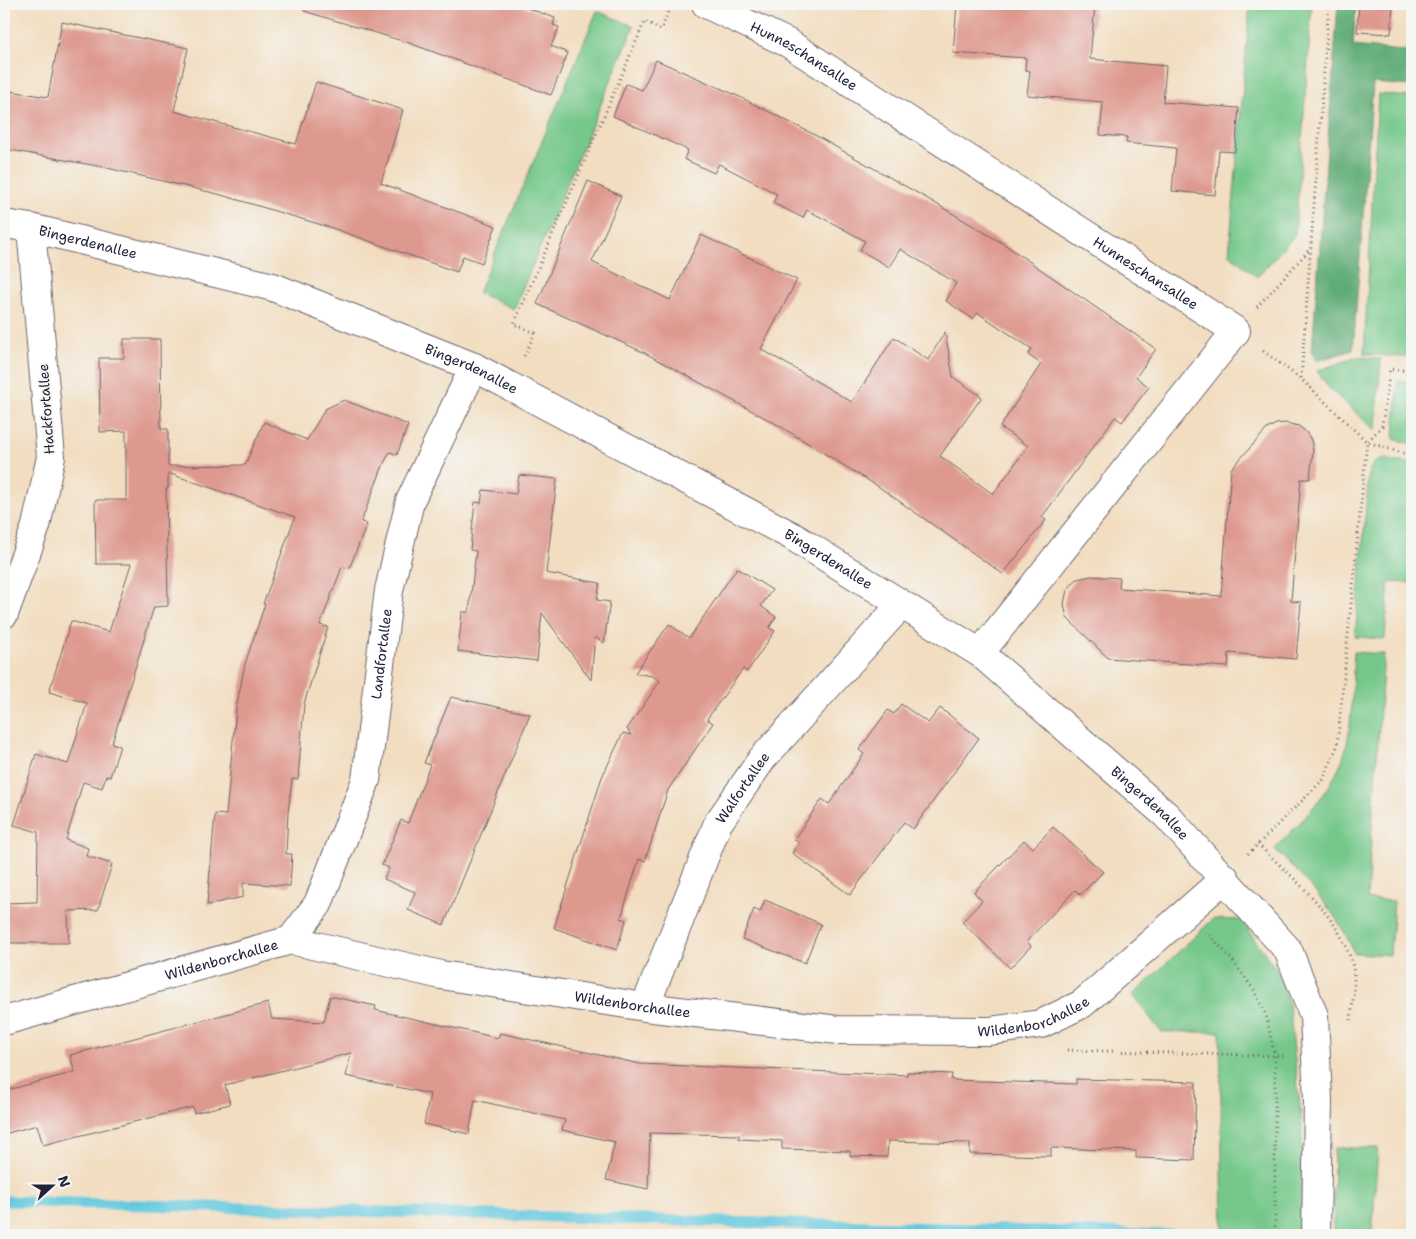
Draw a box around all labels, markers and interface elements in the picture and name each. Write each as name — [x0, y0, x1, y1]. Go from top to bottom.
street label: Hunneschansallee — [747, 17, 861, 94]
street label: Bingerdenallee — [37, 221, 139, 263]
street label: Hunneschansallee — [1090, 232, 1202, 313]
street label: Bingerdenallee — [422, 339, 521, 398]
street label: Hackfortallee — [34, 363, 58, 455]
street label: Bingerdenallee — [781, 525, 876, 593]
street label: Landfortallee — [367, 607, 396, 700]
street label: Walfortallee — [711, 748, 773, 827]
street label: Bingerdenallee — [1107, 762, 1193, 844]
street label: Wildenborchallee — [163, 935, 280, 984]
street label: Wildenborchallee — [573, 987, 692, 1021]
street label: Wildenborchallee — [977, 992, 1093, 1040]
north arrow — [28, 1162, 78, 1212]
text: N — [54, 1173, 75, 1190]

